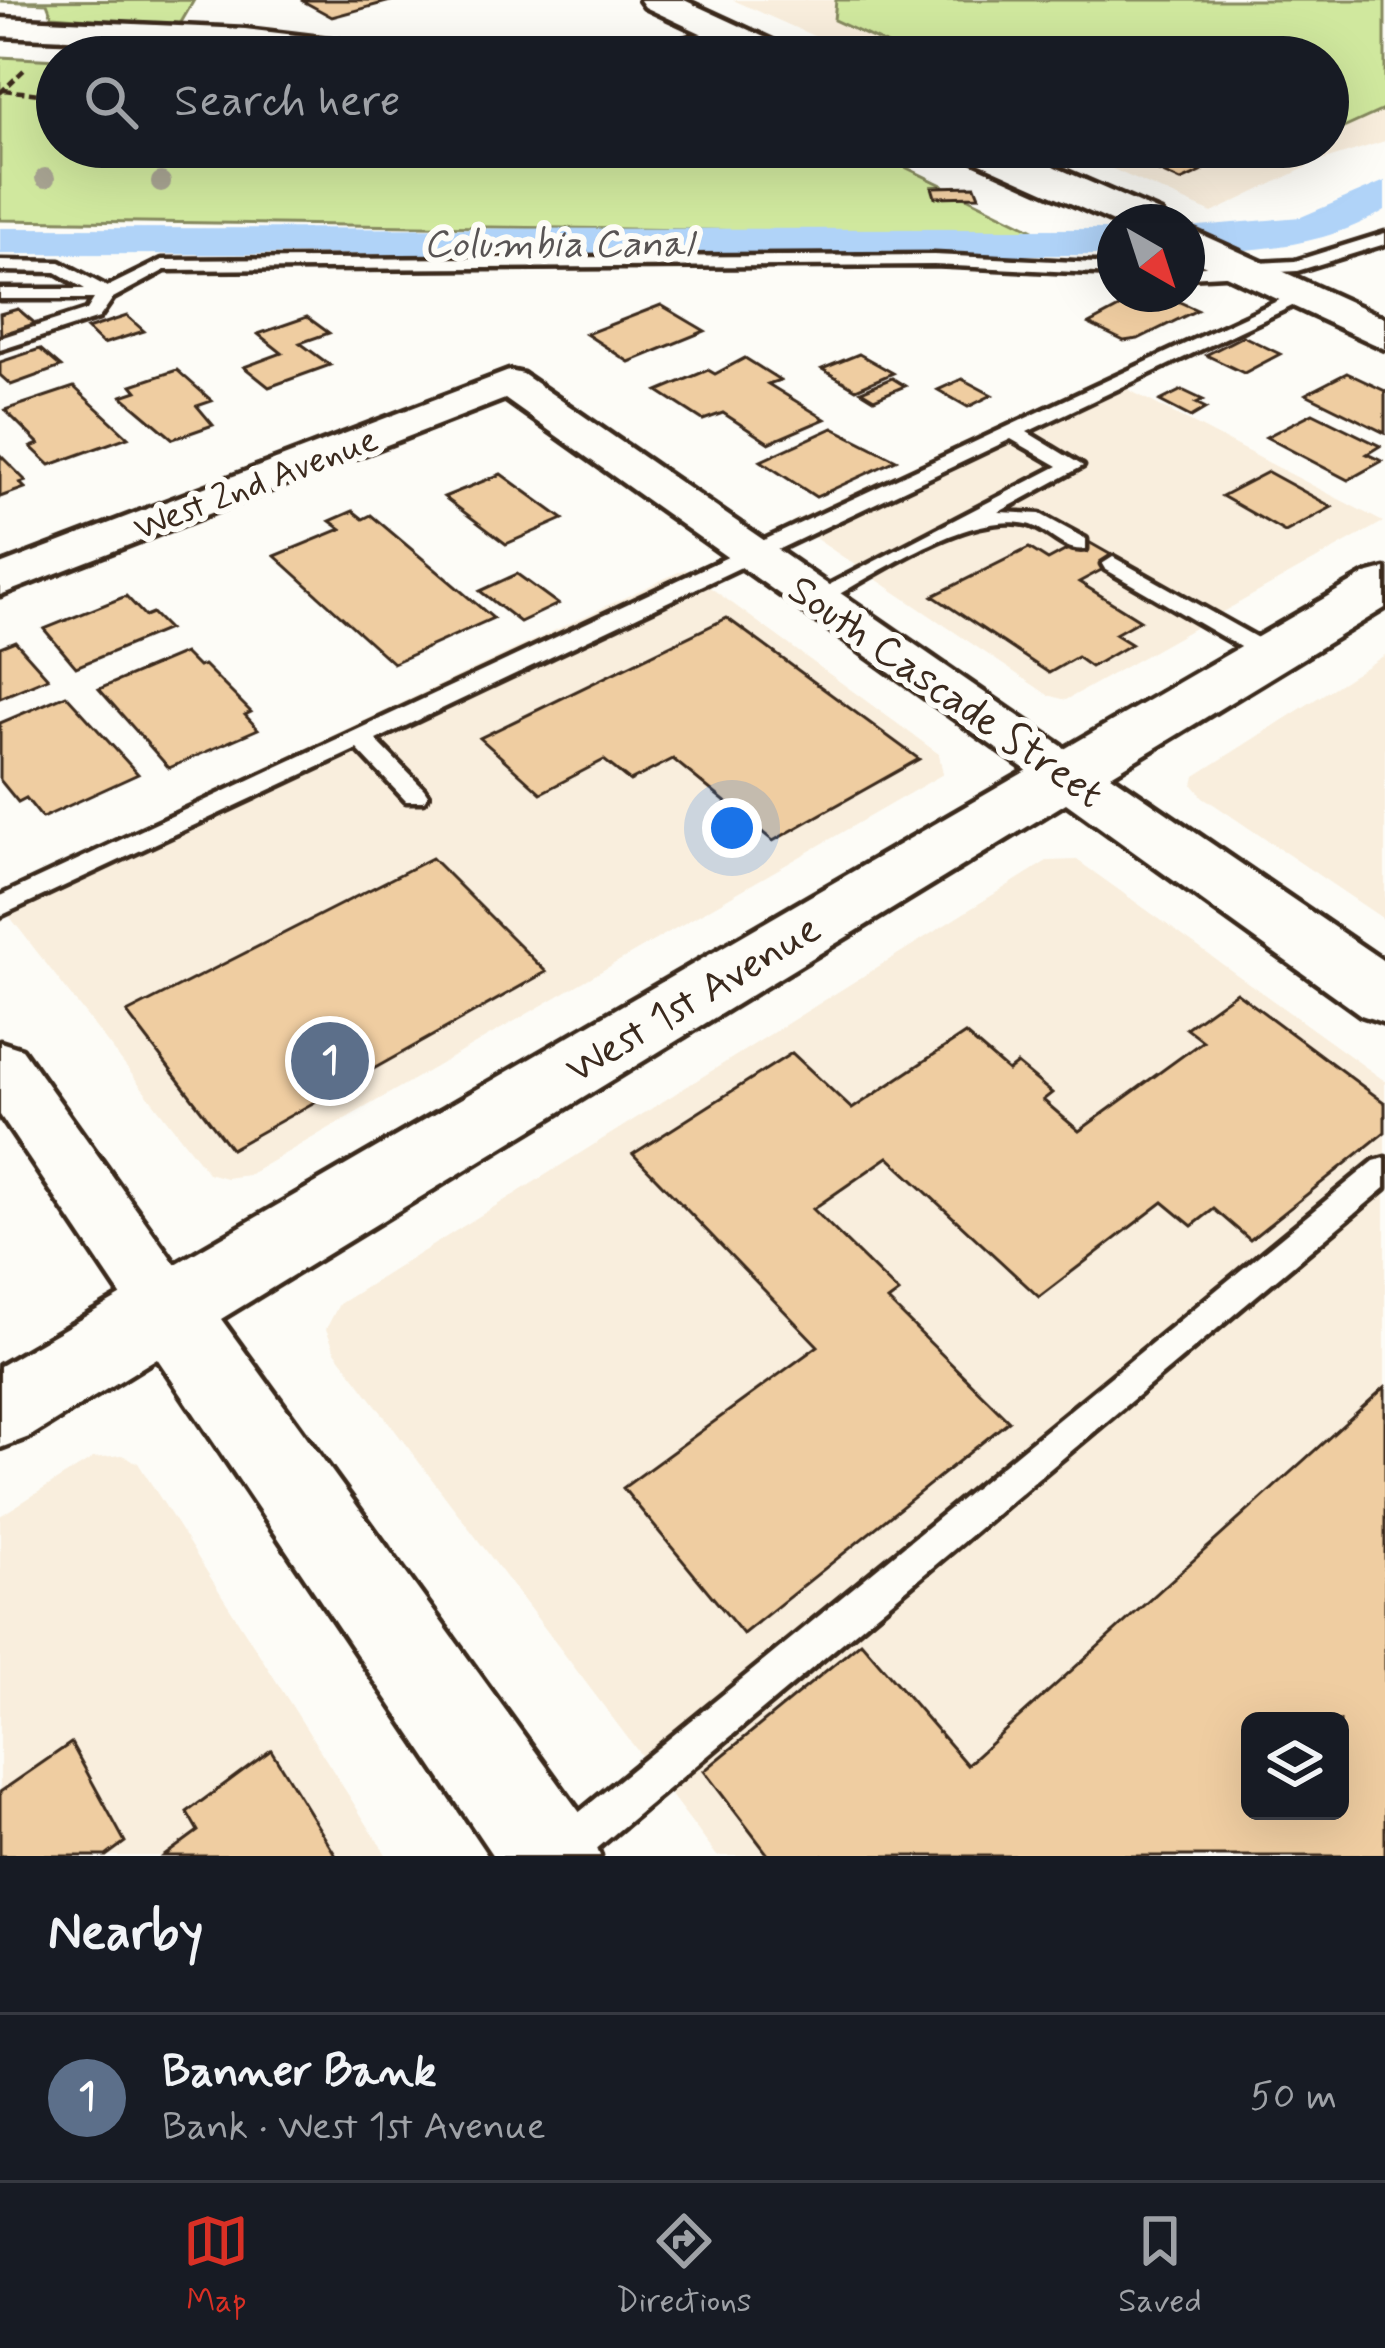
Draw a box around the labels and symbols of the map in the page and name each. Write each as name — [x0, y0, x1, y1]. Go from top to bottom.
north arrow — [1097, 204, 1205, 312]
water label: Columbia Canal — [423, 220, 698, 271]
street label: West 2nd Avenue — [128, 417, 385, 553]
street label: South Cascade Street — [776, 563, 1114, 822]
your location — [702, 798, 762, 858]
street label: West 1st Avenue — [556, 902, 831, 1098]
pin: 1 — [291, 1016, 369, 1106]

